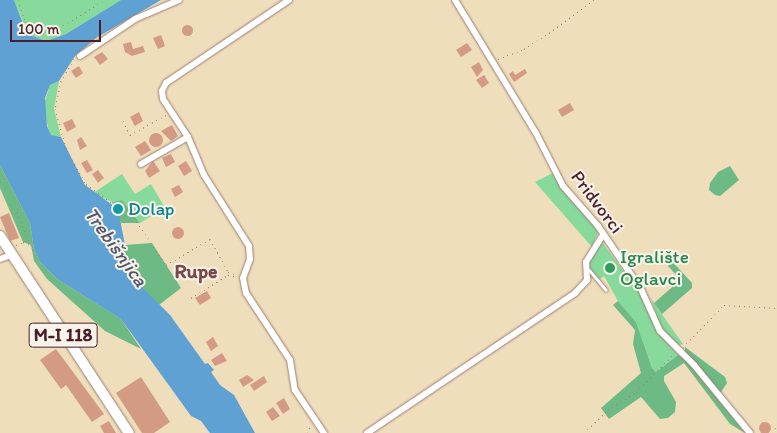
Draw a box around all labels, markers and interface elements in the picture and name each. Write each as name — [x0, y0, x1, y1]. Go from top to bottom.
scale bar — [12, 10, 104, 42]
text: 100 m — [18, 20, 59, 38]
street label: Pridvorci — [566, 166, 628, 238]
place label: Dolap — [128, 198, 174, 220]
water label: Trebišnjica — [79, 203, 153, 291]
marker: Dolap — [112, 203, 124, 215]
place label: Igralište Oglavci — [620, 246, 689, 290]
district label: Rupe — [174, 259, 218, 283]
marker: Igralište Oglavci — [604, 262, 616, 274]
road number: M-I 118 — [28, 320, 98, 350]

